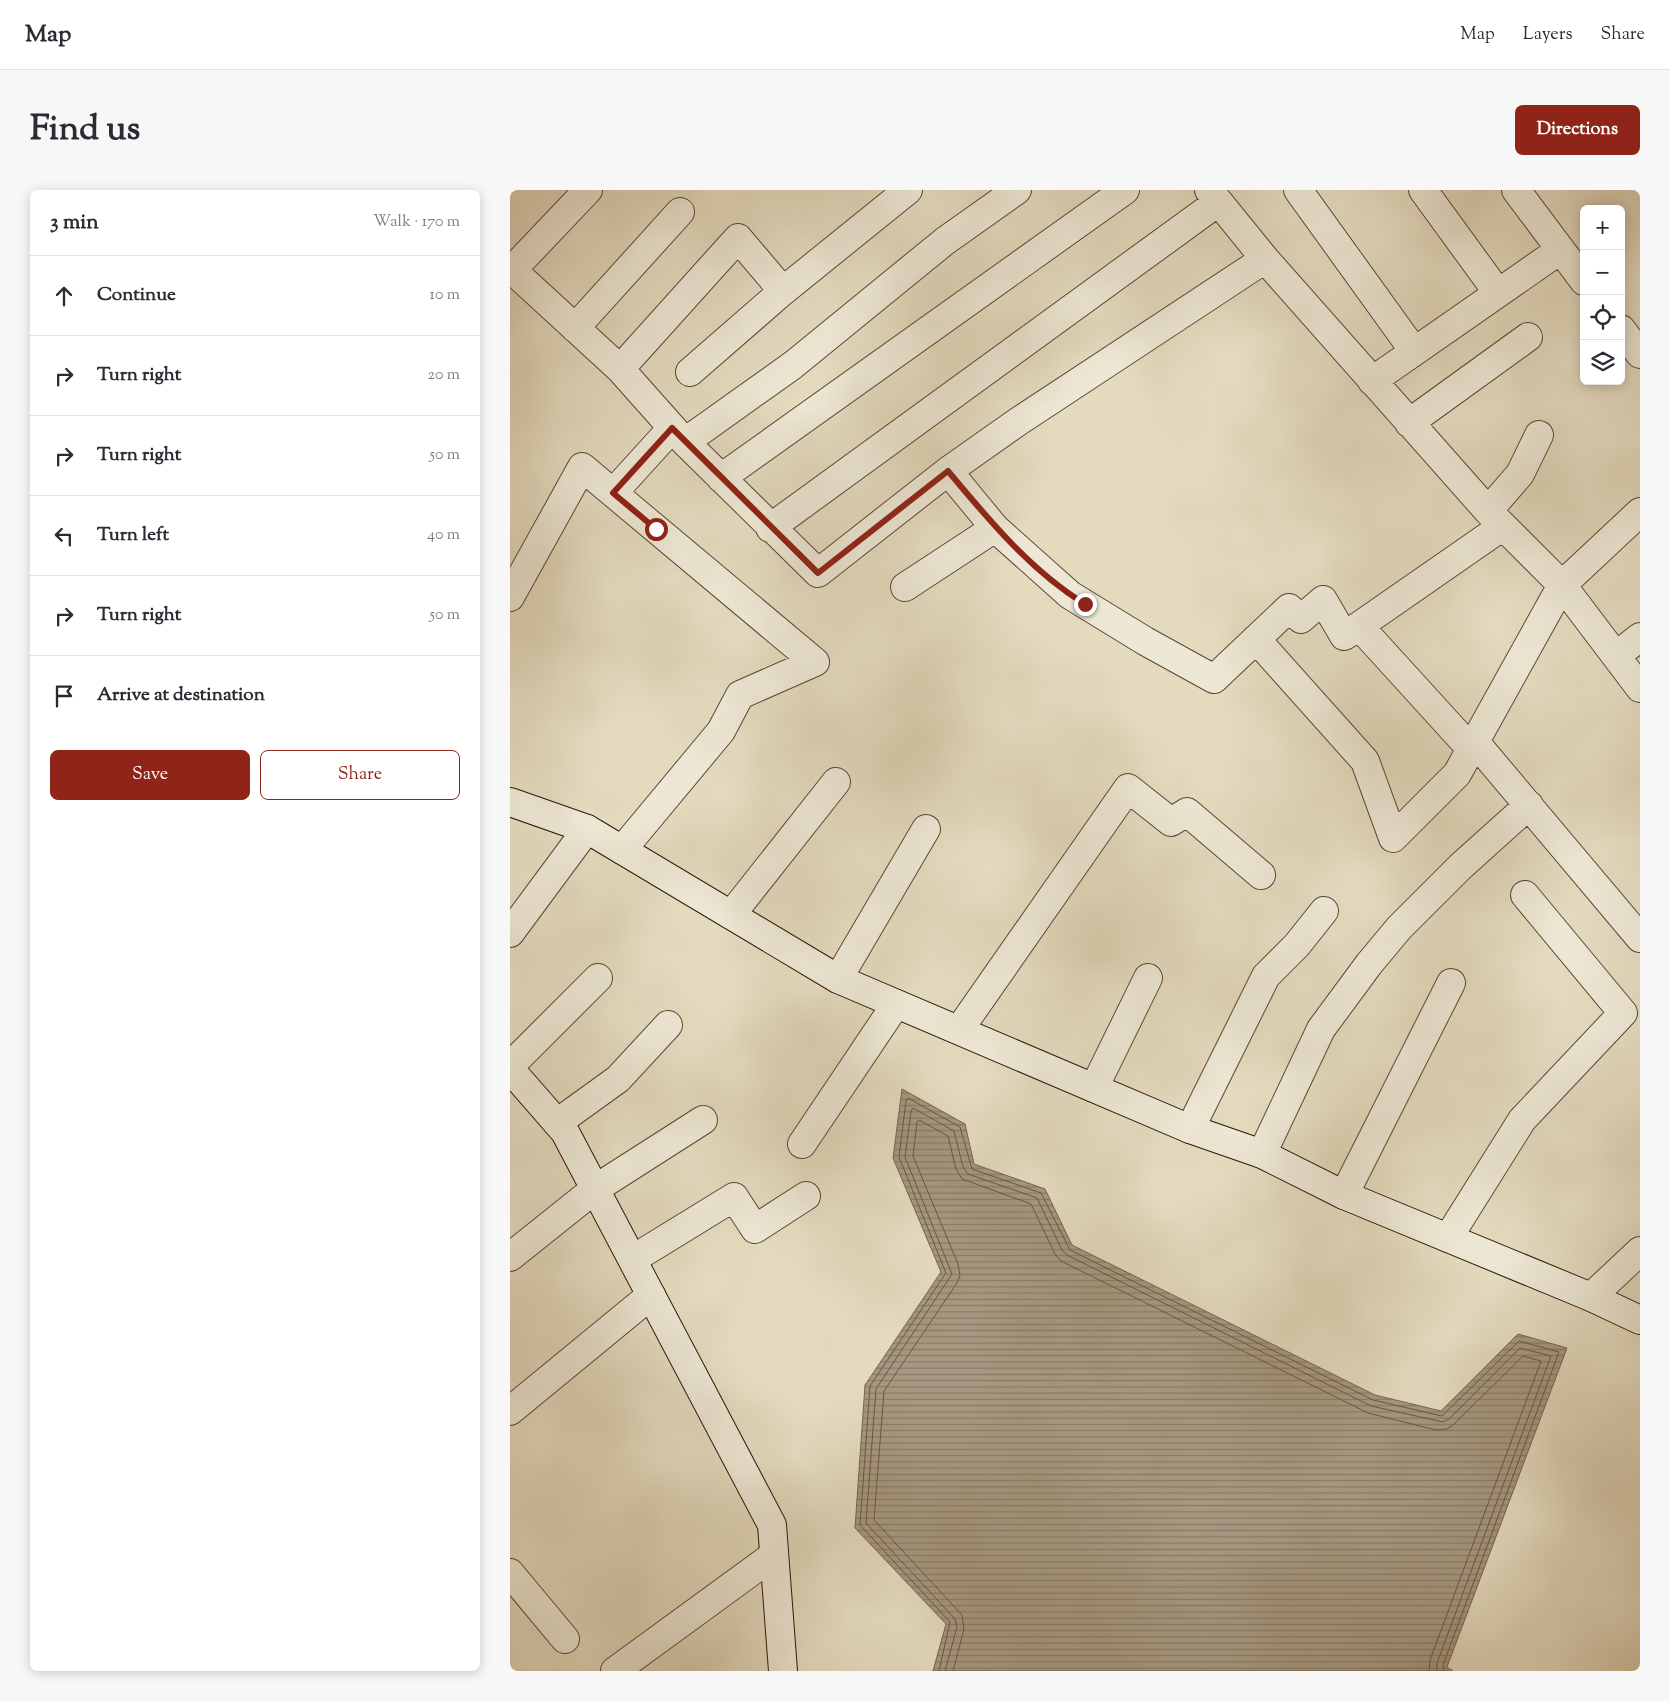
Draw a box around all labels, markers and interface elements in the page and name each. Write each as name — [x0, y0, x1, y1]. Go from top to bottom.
text: Map — [25, 18, 71, 52]
text: Map — [1460, 22, 1495, 48]
text: Layers — [1523, 22, 1573, 48]
text: Share — [1601, 22, 1645, 48]
text: Find us — [30, 105, 140, 156]
button: Directions — [1515, 105, 1640, 155]
map controls — [1580, 205, 1625, 385]
button: + — [1580, 205, 1625, 250]
text: 3 min — [50, 208, 99, 238]
text: Walk · 170 m — [373, 211, 460, 234]
button: − — [1580, 250, 1625, 295]
icon: ahead — [50, 282, 78, 310]
text: Continue — [97, 282, 176, 309]
text: 10 m — [430, 284, 460, 307]
button: locate — [1580, 295, 1625, 340]
button: layers — [1580, 340, 1625, 385]
icon: right — [50, 362, 78, 390]
text: Turn right — [97, 362, 181, 389]
text: 20 m — [427, 364, 460, 387]
icon: right — [50, 442, 78, 470]
text: Turn right — [97, 442, 181, 469]
text: 50 m — [429, 444, 460, 467]
route start — [645, 518, 668, 541]
icon: left — [50, 522, 78, 550]
text: Turn left — [97, 522, 169, 549]
text: 40 m — [427, 524, 460, 547]
route end — [1074, 593, 1097, 616]
icon: right — [50, 602, 78, 630]
text: Turn right — [97, 602, 181, 629]
text: 50 m — [429, 604, 460, 627]
icon: arrive — [50, 682, 78, 710]
text: Arrive at destination — [97, 682, 265, 709]
button: Save — [50, 750, 250, 800]
button: Share — [260, 750, 460, 800]

